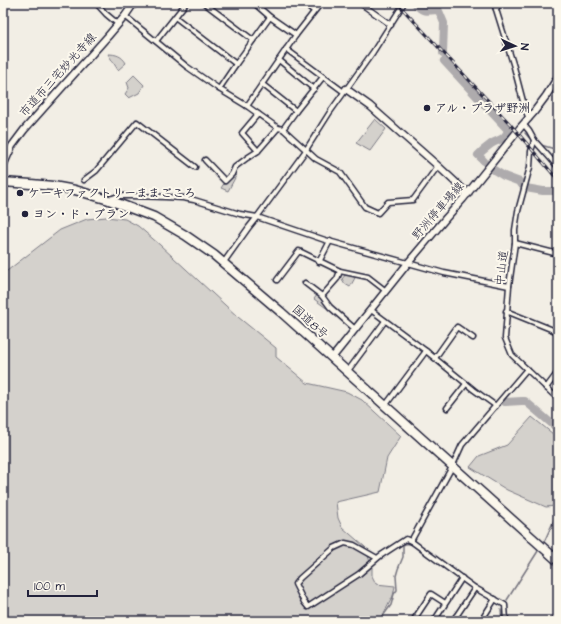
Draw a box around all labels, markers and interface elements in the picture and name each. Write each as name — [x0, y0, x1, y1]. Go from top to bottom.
north arrow — [495, 26, 535, 66]
street label: 市道市三宅妙光寺線 — [16, 29, 100, 121]
text: N — [517, 43, 532, 51]
place label: アル・プラザ野洲 — [435, 100, 530, 117]
marker: アル・プラザ野洲 — [422, 103, 432, 113]
street label: 野洲停車場線 — [408, 178, 468, 244]
place label: ケーキファクトリーままごころ — [28, 185, 196, 202]
marker: ケーキファクトリーままごころ — [15, 188, 25, 198]
place label: ヨン・ド・ブラン — [33, 206, 129, 223]
marker: ヨン・ド・ブラン — [20, 209, 30, 219]
street label: 中山道 — [491, 249, 513, 287]
street label: 国道8号 — [288, 301, 332, 343]
scale bar — [28, 572, 97, 598]
text: 100 m — [34, 578, 65, 595]

